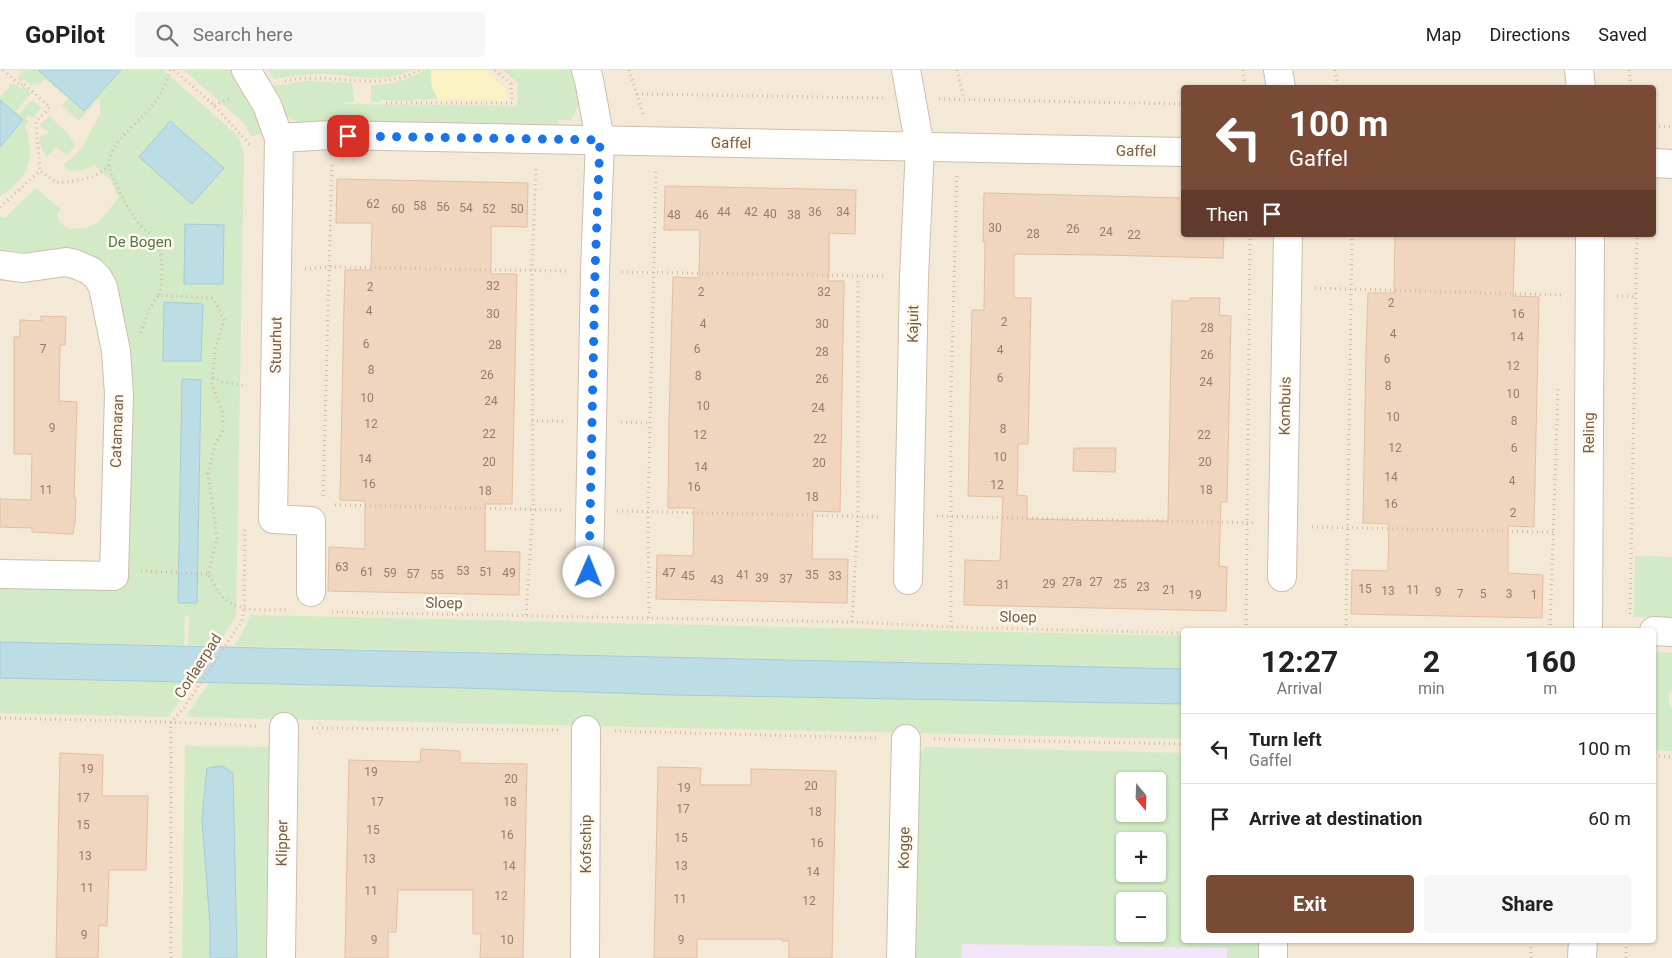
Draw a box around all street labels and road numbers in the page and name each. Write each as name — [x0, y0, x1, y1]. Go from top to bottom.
street label: Gaffel — [711, 134, 751, 152]
street label: Gaffel — [1116, 142, 1156, 160]
street label: Kajuit — [904, 305, 922, 343]
street label: Stuurhut — [267, 316, 285, 374]
street label: Kombuis — [1275, 376, 1295, 436]
street label: Catamaran — [107, 394, 127, 468]
street label: Reling — [1580, 412, 1598, 454]
street label: Sloep — [425, 594, 463, 612]
street label: Sloep — [999, 608, 1037, 626]
street label: Corlaerpad — [170, 630, 226, 702]
street label: Kofschip — [577, 815, 595, 873]
street label: Klipper — [273, 820, 291, 866]
street label: Kogge — [895, 827, 913, 869]

